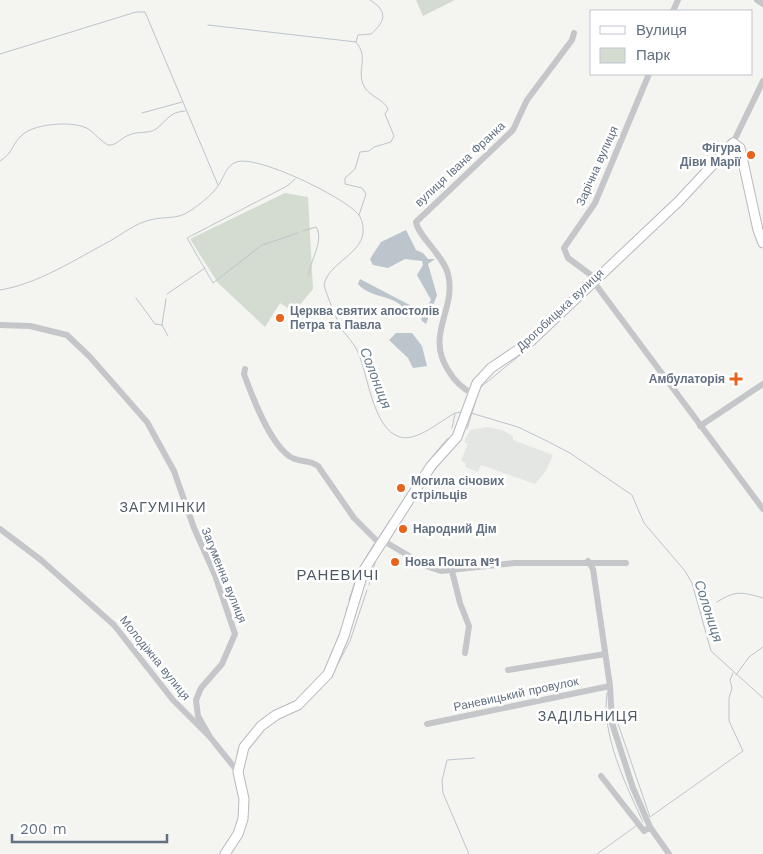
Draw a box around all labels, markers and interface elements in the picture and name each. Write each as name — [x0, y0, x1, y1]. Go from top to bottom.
legend — [590, 10, 753, 75]
text: Вулиця — [636, 21, 687, 39]
text: Парк — [636, 46, 670, 64]
street label: вулиця Івана Франка — [412, 118, 508, 209]
street label: Зарічна вулиця — [573, 124, 621, 208]
place label: Фігура Діви Марії — [680, 141, 742, 169]
marker: Фігура Діви Марії — [745, 149, 757, 161]
street label: Дрогобицька вулиця — [513, 266, 607, 354]
place label: Церква святих апостолів Петра та Павла — [290, 304, 439, 332]
marker: Церква святих апостолів Петра та Павла — [274, 312, 286, 324]
water label: Солониця — [357, 345, 395, 411]
place label: Амбулаторія — [649, 372, 725, 386]
marker: Амбулаторія — [729, 372, 743, 386]
place label: Могила січових стрільців — [411, 474, 504, 502]
marker: Могила січових стрільців — [395, 482, 407, 494]
district label: ЗАГУМІНКИ — [119, 499, 207, 515]
place label: Народний Дім — [413, 522, 497, 536]
marker: Народний Дім — [397, 523, 409, 535]
street label: Загуменна вулиця — [198, 525, 250, 625]
place label: Нова Пошта №1 — [405, 555, 499, 569]
marker: Нова Пошта №1 — [389, 556, 401, 568]
district label: РАНЕВИЧІ — [297, 566, 379, 584]
water label: Солониця — [691, 578, 727, 645]
street label: Молодіжна вулиця — [117, 613, 193, 703]
street label: Раневицький провулок — [452, 674, 580, 714]
district label: ЗАДІЛЬНИЦЯ — [538, 708, 638, 724]
scale bar — [12, 812, 168, 844]
text: 200 m — [20, 820, 67, 838]

